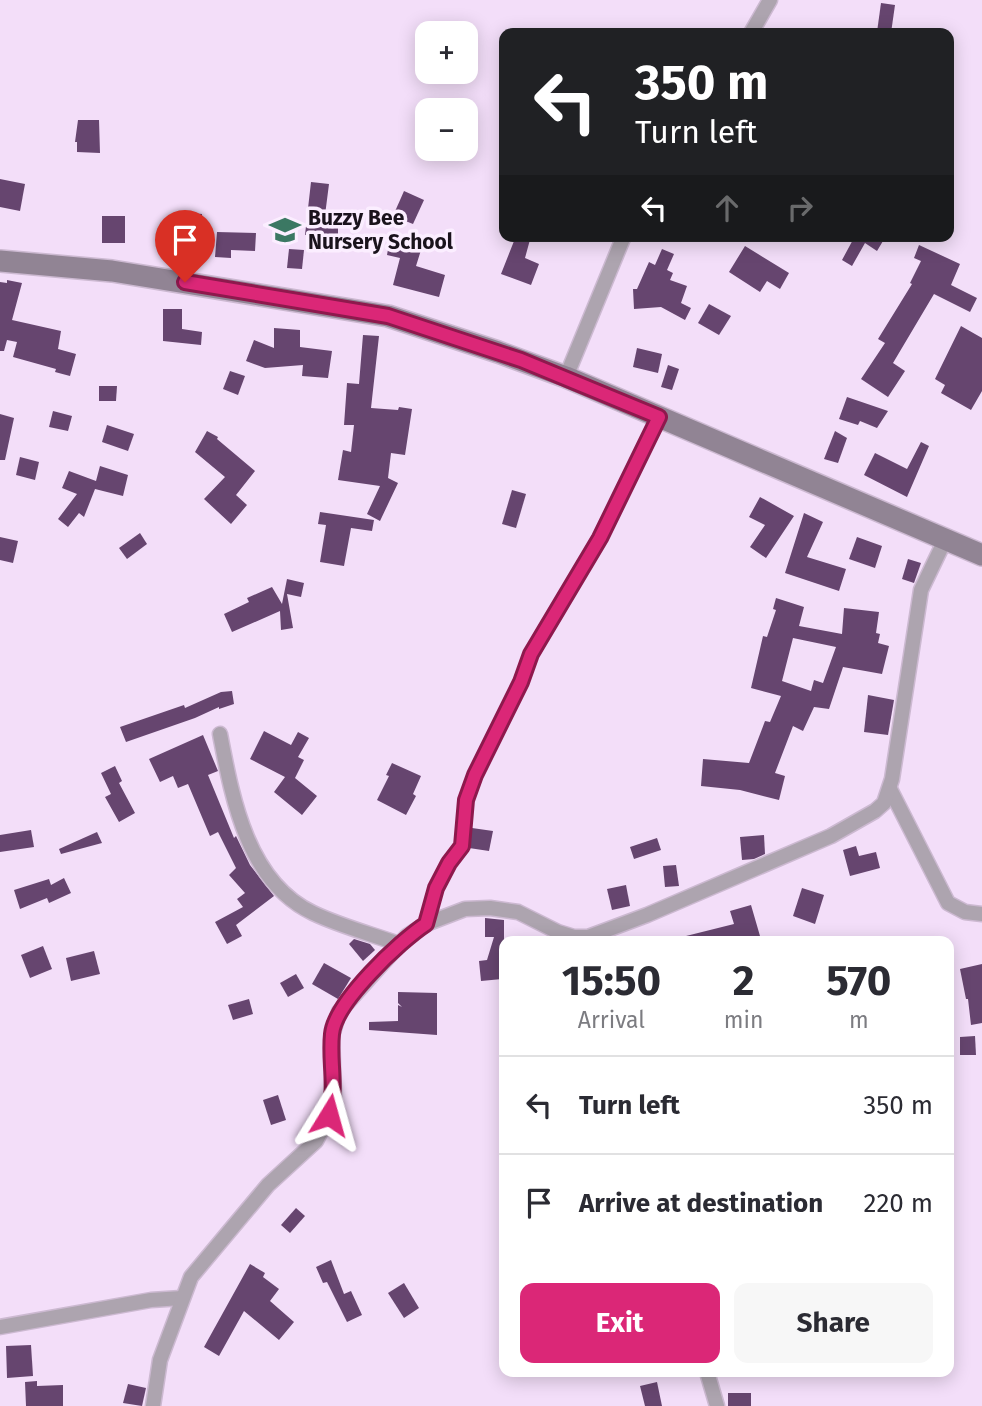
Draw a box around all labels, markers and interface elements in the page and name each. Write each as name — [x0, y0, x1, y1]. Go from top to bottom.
map controls — [415, 21, 478, 161]
button: + — [415, 21, 478, 84]
text: 350 m — [635, 53, 768, 112]
icon: left — [520, 56, 611, 147]
button: − — [415, 98, 478, 161]
text: Turn left — [635, 113, 757, 151]
icon: left — [635, 189, 673, 227]
icon: ahead — [708, 189, 746, 227]
icon: right — [781, 189, 819, 227]
place label: Buzzy Bee Nursery School — [308, 205, 454, 255]
pin — [155, 210, 215, 282]
school or university icon: Buzzy Bee Nursery School — [268, 213, 302, 247]
icon: arrive — [166, 221, 204, 259]
text: 15:50 — [562, 956, 661, 1006]
text: 2 — [733, 956, 755, 1006]
text: 570 — [826, 956, 891, 1006]
text: Arrival — [578, 1006, 645, 1034]
text: min — [724, 1006, 764, 1034]
text: m — [849, 1006, 869, 1034]
position arrow — [292, 1078, 366, 1152]
icon: left — [520, 1086, 558, 1124]
text: Turn left — [579, 1090, 680, 1121]
text: 350 m — [863, 1090, 933, 1121]
icon: arrive — [520, 1184, 558, 1222]
text: Arrive at destination — [579, 1188, 823, 1219]
text: 220 m — [864, 1188, 933, 1219]
button: Exit — [520, 1283, 720, 1363]
button: Share — [734, 1283, 933, 1363]

